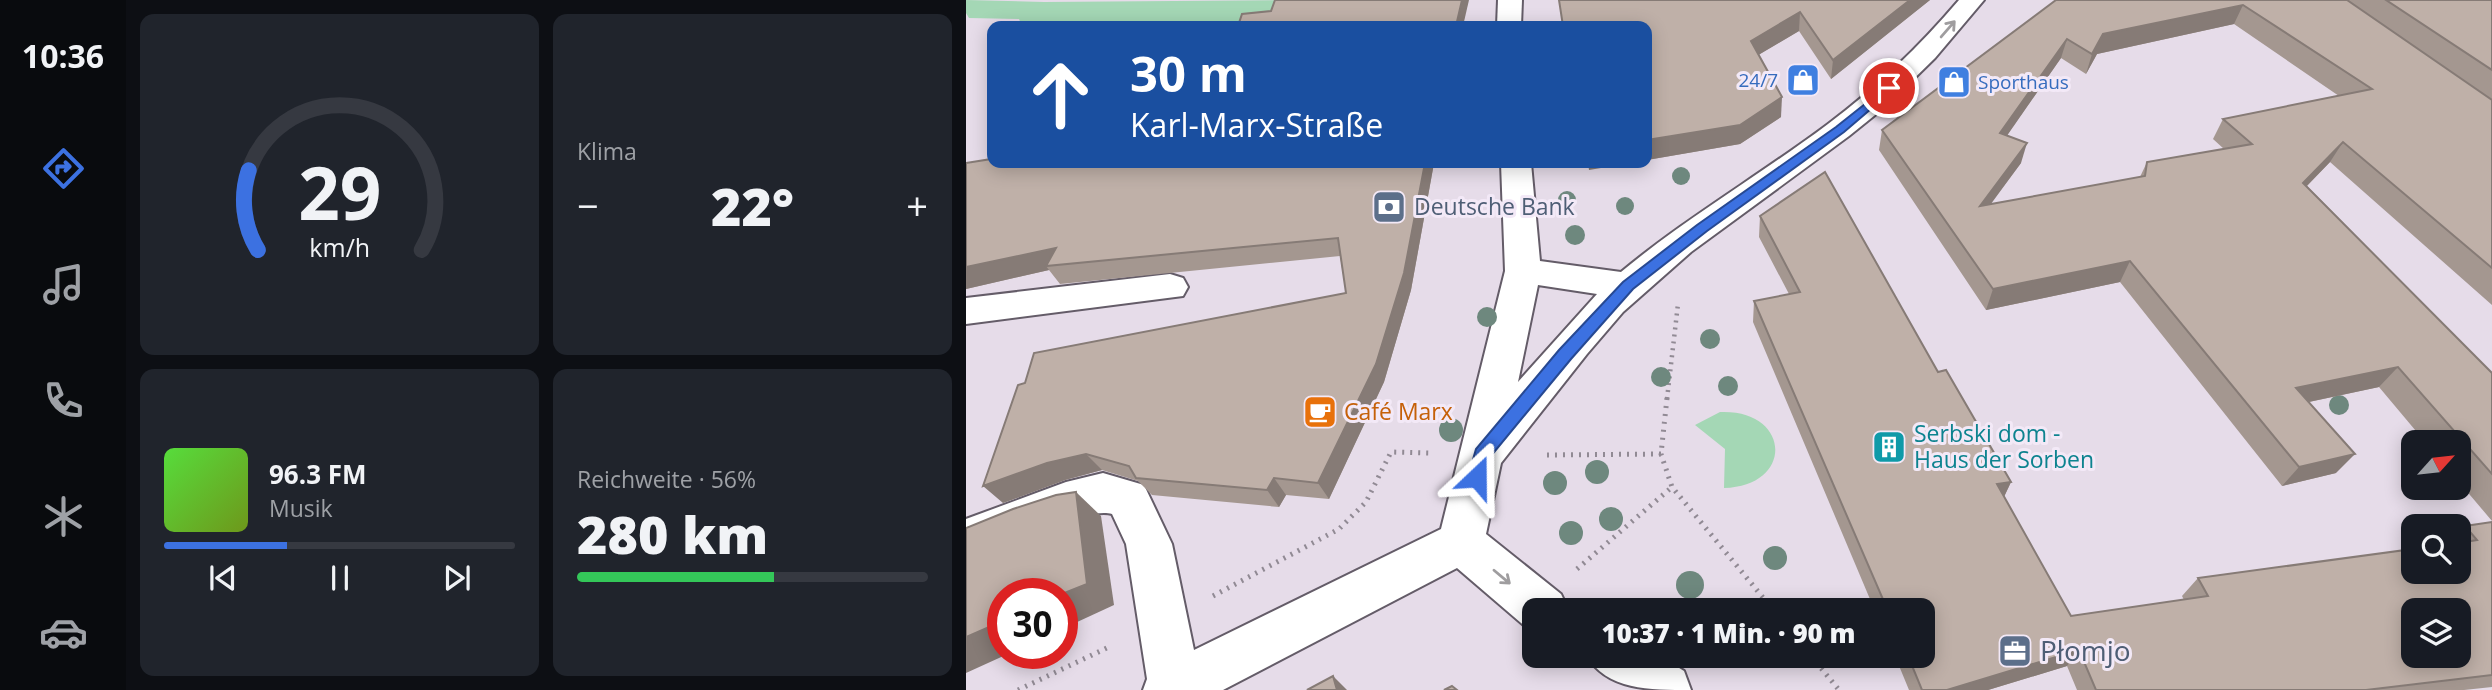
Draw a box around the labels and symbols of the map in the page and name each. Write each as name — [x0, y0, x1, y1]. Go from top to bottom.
one-way arrow — [1940, 20, 1956, 38]
pin — [1859, 58, 1919, 118]
shop icon: 24/7 — [1784, 61, 1822, 99]
shop icon: Sporthaus — [1935, 63, 1973, 101]
place label: 24/7 — [1738, 67, 1778, 93]
place label: Sporthaus — [1978, 69, 2069, 95]
bank icon: Deutsche Bank — [1370, 188, 1408, 226]
place label: Deutsche Bank — [1414, 190, 1575, 222]
cafe icon: Café Marx — [1301, 393, 1339, 431]
place label: Café Marx — [1344, 395, 1453, 427]
place label: Serbski dom - Haus der Sorben — [1914, 417, 2094, 475]
building icon: Serbski dom - Haus der Sorben — [1870, 428, 1908, 466]
north arrow — [2401, 430, 2471, 500]
position arrow — [1440, 440, 1514, 514]
one-way arrow — [1493, 569, 1511, 585]
speed limit sign: 30 — [987, 578, 1078, 669]
place label: Płomjo — [2040, 631, 2131, 669]
office icon: Płomjo — [1996, 632, 2034, 670]

